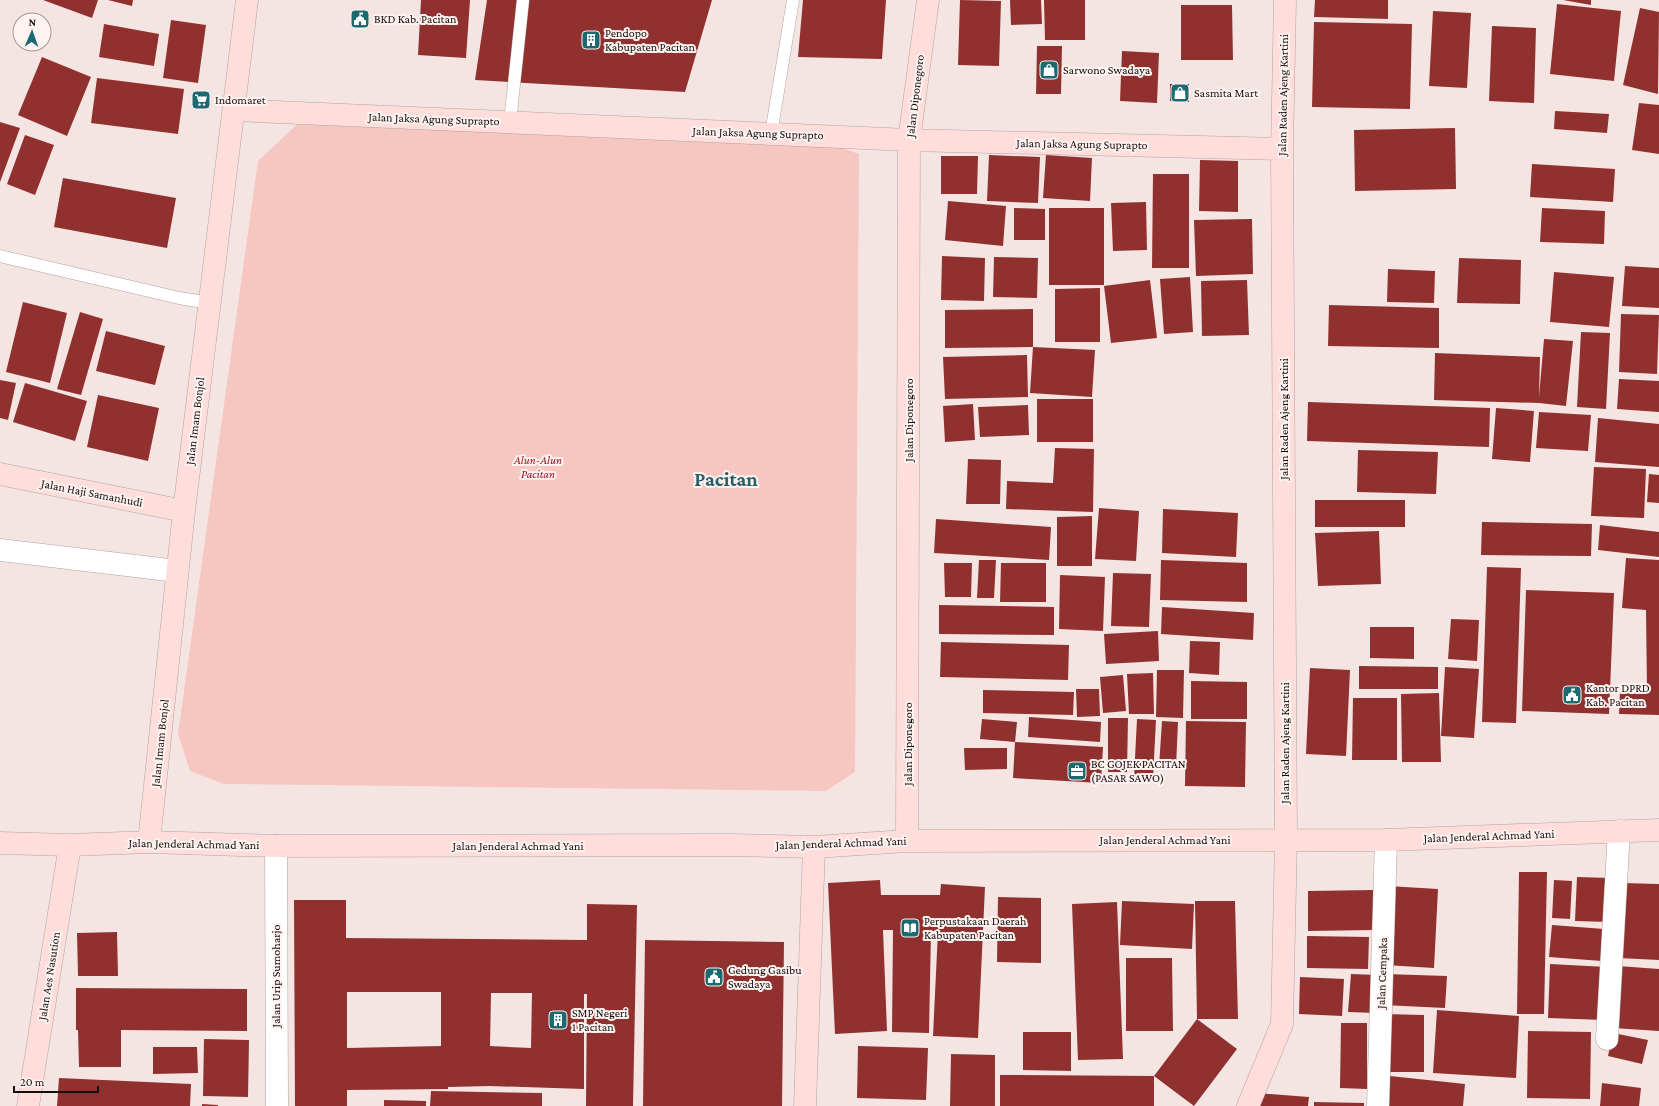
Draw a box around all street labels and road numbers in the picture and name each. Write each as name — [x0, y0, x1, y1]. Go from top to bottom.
street label: Jalan Raden Ajeng Kartini — [1275, 34, 1291, 157]
street label: Jalan Diponegoro — [903, 54, 927, 139]
street label: Jalan Jaksa Agung Suprapto — [367, 110, 500, 128]
street label: Jalan Jaksa Agung Suprapto — [691, 124, 824, 142]
street label: Jalan Jaksa Agung Suprapto — [1015, 136, 1148, 152]
street label: Jalan Raden Ajeng Kartini — [1277, 358, 1291, 481]
street label: Jalan Imam Bonjol — [183, 376, 207, 467]
street label: Jalan Diponegoro — [902, 378, 916, 463]
street label: Jalan Haji Samanhudi — [39, 476, 144, 510]
street label: Jalan Raden Ajeng Kartini — [1278, 682, 1292, 805]
street label: Jalan Imam Bonjol — [148, 698, 172, 789]
street label: Jalan Diponegoro — [901, 702, 915, 787]
street label: Jalan Jenderal Achmad Yani — [1422, 827, 1555, 845]
street label: Jalan Jenderal Achmad Yani — [1098, 833, 1231, 847]
street label: Jalan Jenderal Achmad Yani — [774, 834, 907, 852]
street label: Jalan Jenderal Achmad Yani — [127, 836, 260, 852]
street label: Jalan Jenderal Achmad Yani — [451, 839, 584, 853]
street label: Jalan Urip Sumoharjo — [269, 924, 283, 1029]
street label: Jalan Aes Nasution — [35, 930, 63, 1022]
street label: Jalan Cempaka — [1374, 937, 1390, 1010]

